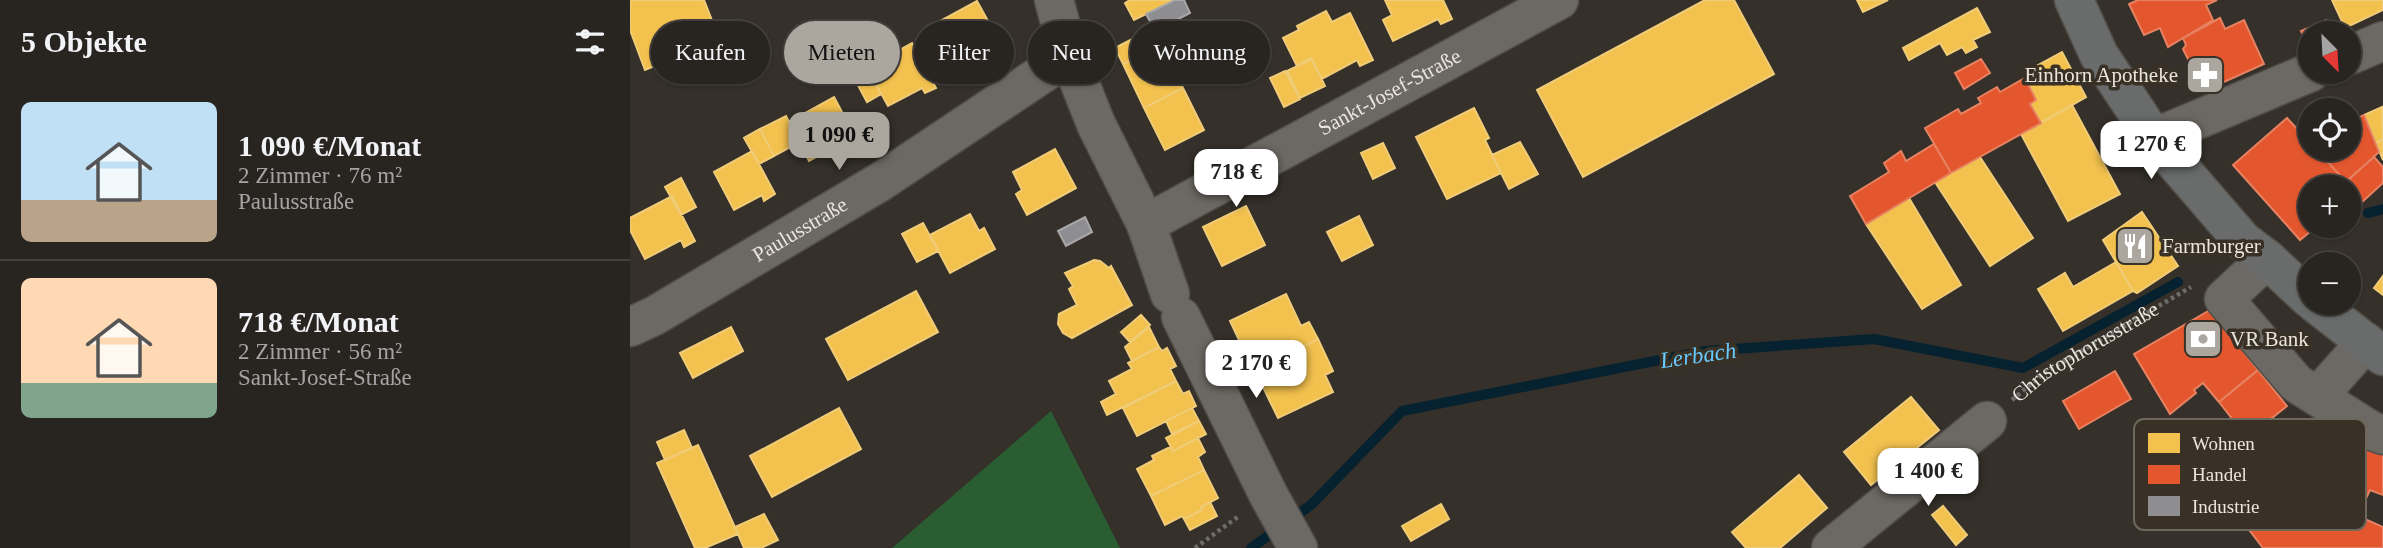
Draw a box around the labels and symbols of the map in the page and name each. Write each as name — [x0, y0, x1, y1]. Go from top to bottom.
north arrow — [2298, 21, 2361, 84]
street label: Sankt-Josef-Straße — [1314, 44, 1465, 140]
pharmacy icon: Einhorn Apotheke — [2184, 54, 2226, 96]
place label: Einhorn Apotheke — [2025, 63, 2178, 87]
pin: 1 090 € — [774, 113, 904, 172]
pin: 1 270 € — [2086, 122, 2216, 181]
pin: 718 € — [1187, 150, 1285, 209]
street label: Paulusstraße — [748, 192, 852, 267]
restaurant icon: Farmburger — [2114, 225, 2156, 267]
place label: Farmburger — [2162, 234, 2261, 258]
street label: Christophorusstraße — [2007, 297, 2163, 407]
bank icon: VR Bank — [2182, 318, 2224, 360]
place label: VR Bank — [2230, 327, 2309, 351]
water label: Lerbach — [1657, 338, 1738, 373]
pin: 2 170 € — [1191, 340, 1321, 400]
legend — [2134, 419, 2366, 530]
text: Wohnen — [2192, 433, 2255, 454]
pin: 1 400 € — [1863, 448, 1993, 508]
text: Handel — [2192, 464, 2247, 485]
text: Industrie — [2192, 496, 2260, 517]

